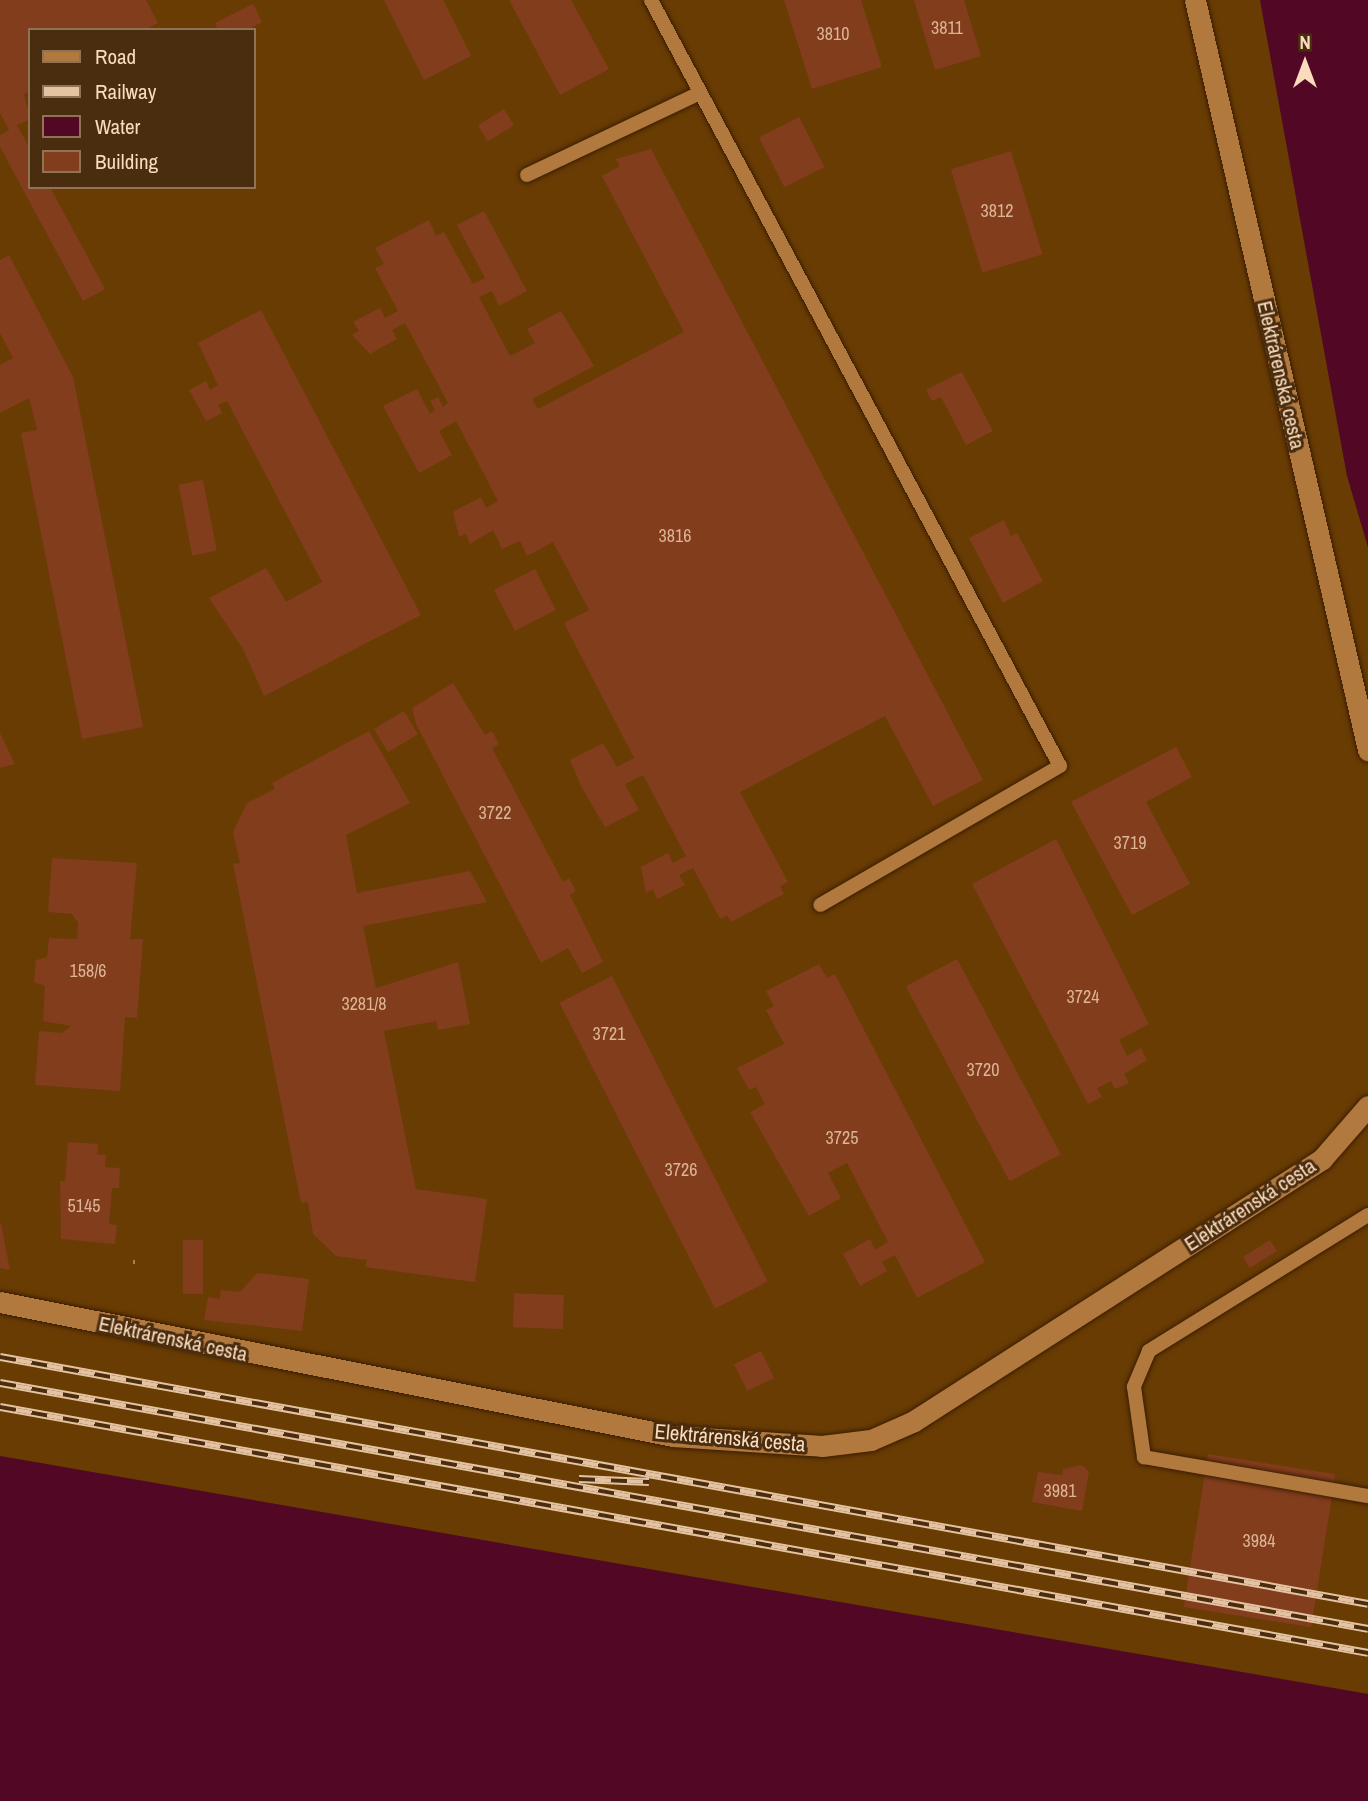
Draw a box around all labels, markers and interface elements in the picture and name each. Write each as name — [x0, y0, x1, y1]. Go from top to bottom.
house number: 3811 — [931, 17, 963, 39]
house number: 3810 — [817, 23, 849, 45]
legend — [28, 28, 256, 189]
north arrow — [1270, 28, 1340, 98]
text: N — [1299, 29, 1311, 55]
text: Road — [95, 42, 136, 71]
text: Railway — [95, 77, 156, 106]
text: Water — [95, 112, 140, 141]
text: Building — [95, 147, 158, 176]
house number: 3812 — [981, 200, 1013, 222]
street label: Elektrárenská cesta — [1252, 298, 1310, 452]
house number: 3816 — [659, 525, 691, 547]
house number: 3722 — [479, 802, 511, 824]
house number: 3719 — [1114, 832, 1146, 854]
house number: 158/6 — [70, 960, 106, 982]
house number: 3724 — [1067, 986, 1099, 1008]
house number: 3281/8 — [341, 993, 387, 1015]
house number: 3721 — [593, 1023, 625, 1045]
house number: 3720 — [967, 1059, 999, 1081]
house number: 3725 — [826, 1127, 858, 1149]
street label: Elektrárenská cesta — [1180, 1153, 1320, 1257]
house number: 3726 — [665, 1159, 697, 1181]
house number: 5145 — [68, 1195, 100, 1217]
street label: Elektrárenská cesta — [96, 1311, 250, 1367]
street label: Elektrárenská cesta — [654, 1419, 806, 1457]
house number: 3981 — [1044, 1480, 1076, 1502]
house number: 3984 — [1243, 1530, 1275, 1552]

